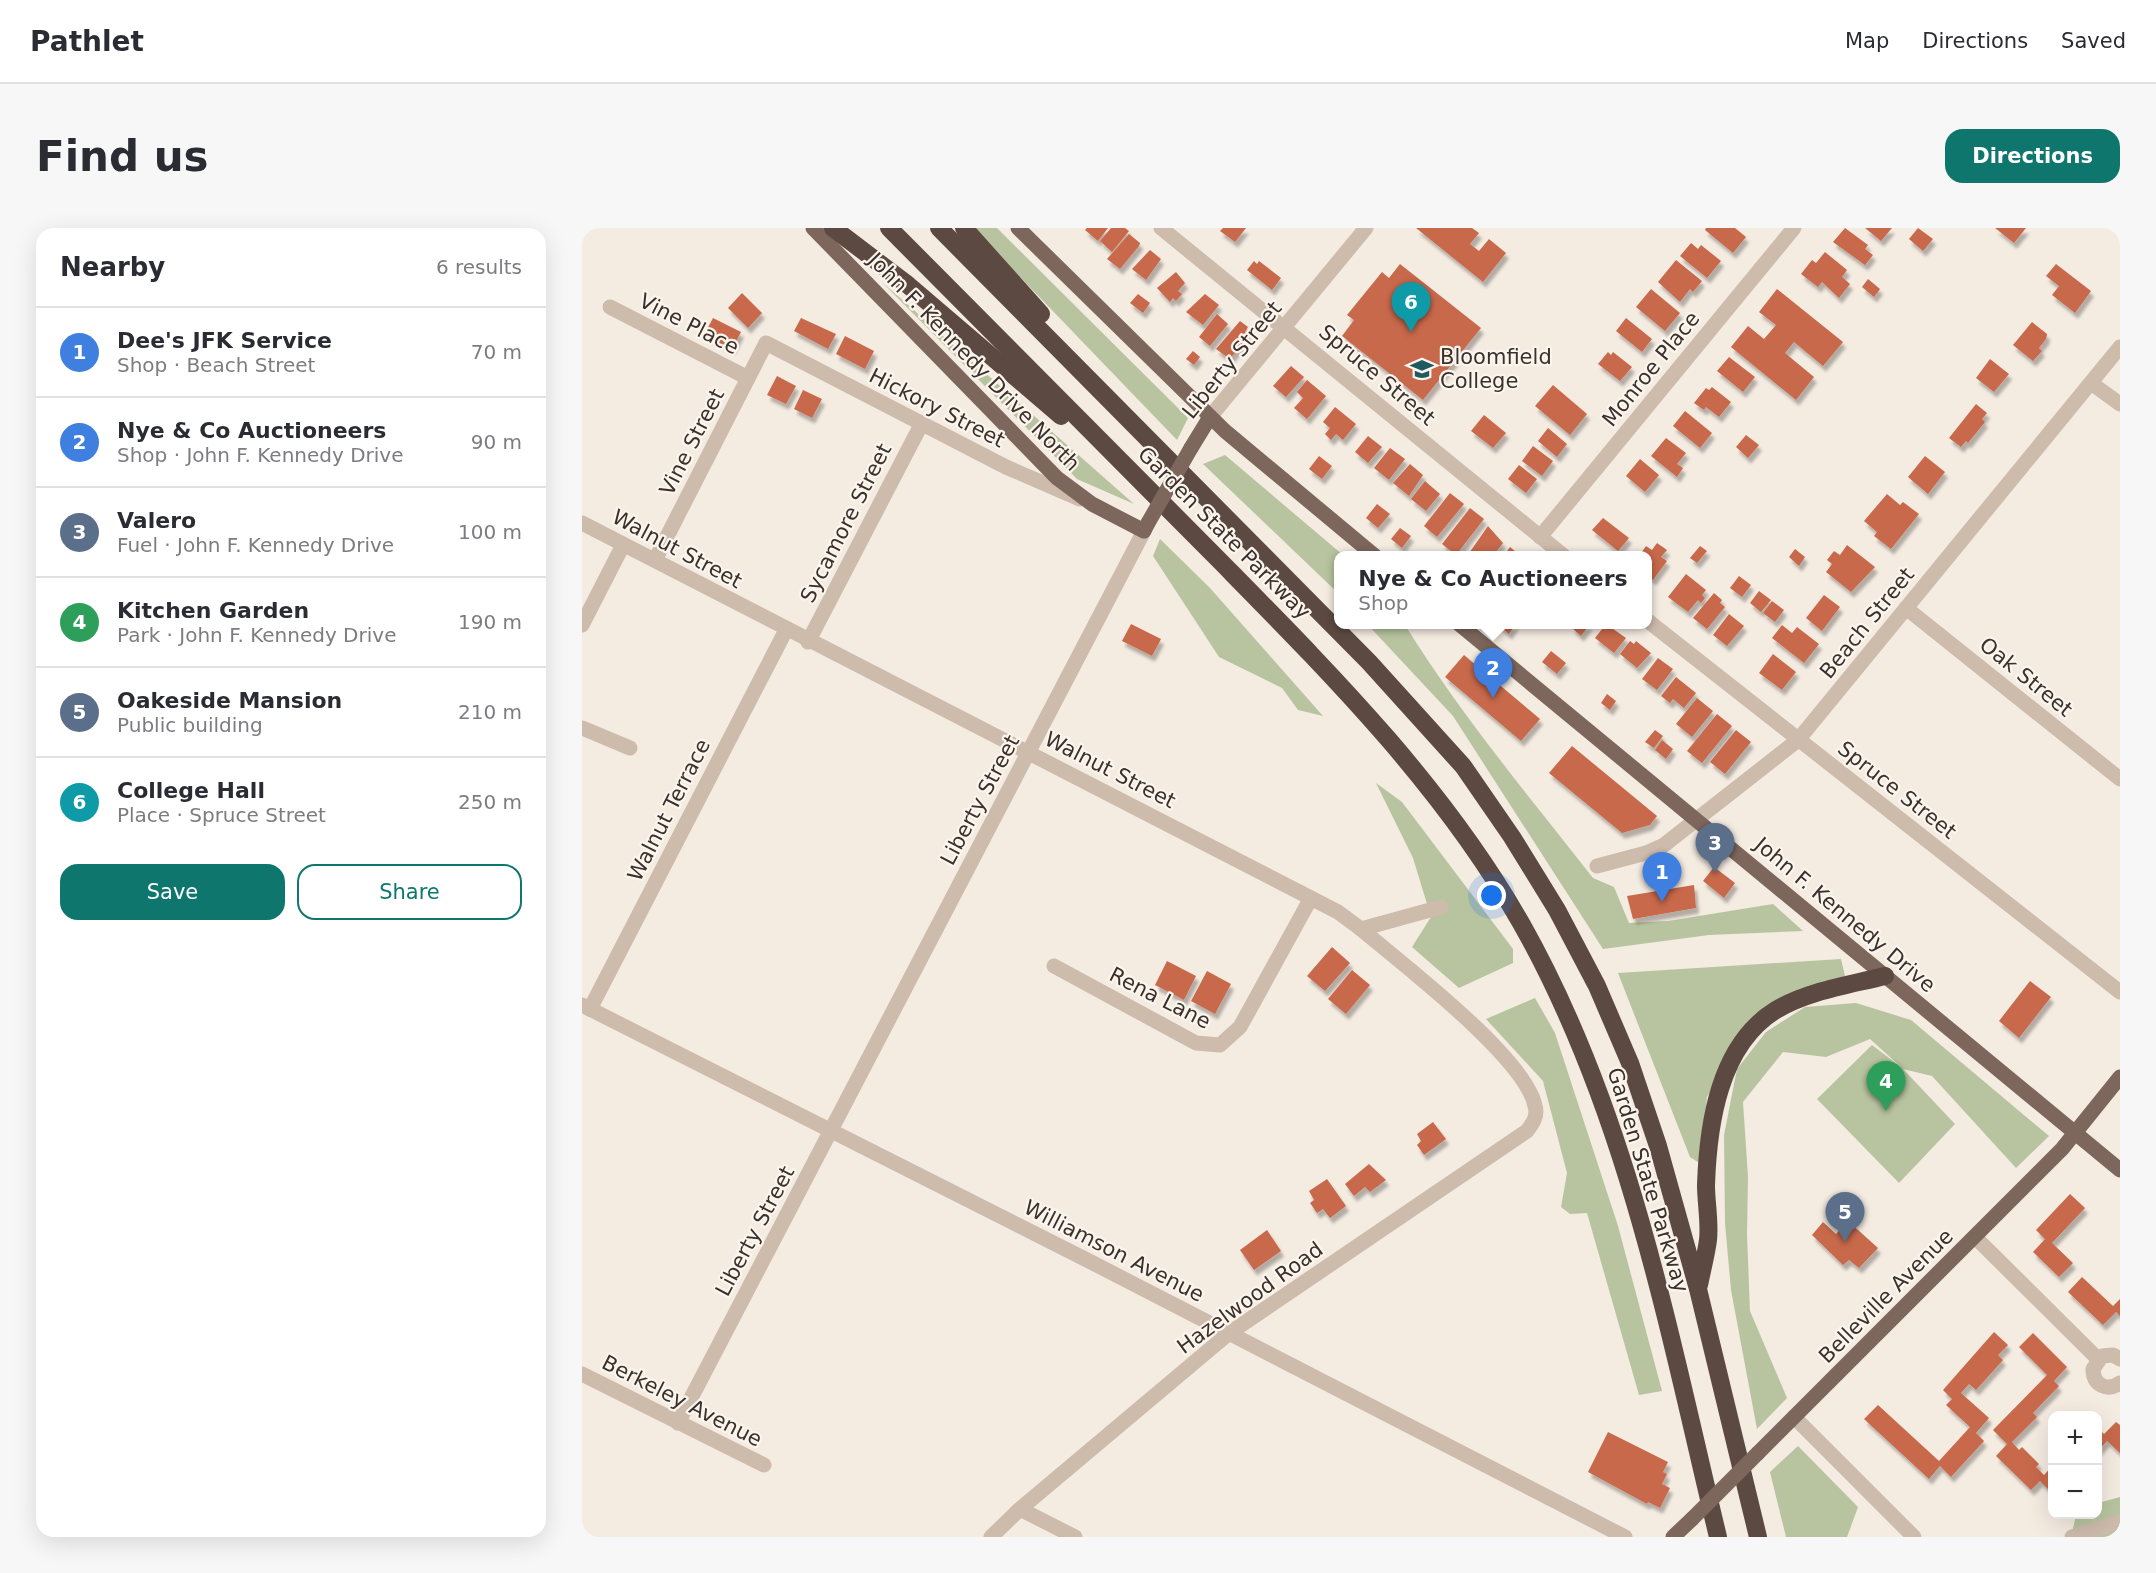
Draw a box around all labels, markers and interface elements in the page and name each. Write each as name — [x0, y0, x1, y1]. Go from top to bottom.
text: Pathlet — [30, 25, 144, 58]
text: Map — [1845, 29, 1889, 53]
text: Directions — [1922, 29, 2028, 53]
text: Saved — [2061, 29, 2126, 53]
button: Directions — [1945, 129, 2120, 183]
text: Find us — [36, 132, 209, 181]
street label: John F. Kennedy Drive North — [862, 247, 1085, 476]
text: Nearby — [60, 252, 165, 282]
text: 6 results — [436, 255, 522, 279]
pin: 6 — [1392, 282, 1430, 332]
street label: Vine Place — [635, 289, 743, 359]
street label: Liberty Street — [1177, 297, 1287, 423]
street label: Monroe Place — [1597, 307, 1705, 431]
street label: Spruce Street — [1314, 320, 1440, 430]
text: Dee's JFK Service — [117, 328, 332, 353]
text: 1 — [73, 340, 86, 364]
text: 70 m — [471, 340, 522, 364]
place label: Bloomfield College — [1440, 345, 1552, 393]
text: Shop · Beach Street — [117, 353, 315, 377]
school or university icon: Bloomfield College — [1409, 356, 1435, 382]
street label: Hickory Street — [865, 363, 1009, 453]
street label: Vine Street — [655, 385, 729, 499]
text: Nye & Co Auctioneers — [117, 418, 386, 443]
text: 2 — [73, 430, 86, 454]
text: 90 m — [471, 430, 522, 454]
street label: Sycamore Street — [796, 440, 896, 606]
street label: Garden State Parkway — [1133, 442, 1315, 624]
text: Shop · John F. Kennedy Drive — [117, 443, 404, 467]
street label: Walnut Street — [608, 505, 746, 593]
text: Valero — [117, 508, 196, 533]
text: 3 — [73, 520, 86, 544]
text: 100 m — [458, 520, 522, 544]
text: Fuel · John F. Kennedy Drive — [117, 533, 394, 557]
popup — [1334, 551, 1652, 629]
street label: Beach Street — [1815, 563, 1919, 683]
text: Nye & Co Auctioneers — [1358, 566, 1628, 591]
text: Shop — [1358, 591, 1409, 615]
text: Kitchen Garden — [117, 598, 309, 623]
text: 4 — [73, 610, 86, 634]
text: 190 m — [458, 610, 522, 634]
text: Park · John F. Kennedy Drive — [117, 623, 396, 647]
street label: Oak Street — [1975, 632, 2077, 722]
pin: 2 — [1474, 648, 1512, 698]
text: Oakeside Mansion — [117, 688, 342, 713]
text: 5 — [73, 700, 86, 724]
text: 210 m — [458, 700, 522, 724]
text: Public building — [117, 713, 263, 737]
street label: Walnut Street — [1041, 727, 1179, 813]
street label: Liberty Street — [936, 731, 1024, 869]
street label: Walnut Terrace — [623, 735, 715, 885]
street label: Spruce Street — [1833, 736, 1961, 844]
text: College Hall — [117, 778, 265, 803]
text: 6 — [73, 790, 86, 814]
text: 250 m — [458, 790, 522, 814]
text: Place · Spruce Street — [117, 803, 326, 827]
pin: 3 — [1696, 824, 1734, 873]
street label: John F. Kennedy Drive — [1748, 831, 1940, 997]
pin: 1 — [1642, 852, 1682, 902]
button: Save — [60, 864, 285, 920]
button: Share — [297, 864, 522, 920]
your location — [1477, 881, 1506, 910]
street label: Rena Lane — [1105, 962, 1215, 1034]
pin: 4 — [1866, 1062, 1906, 1111]
street label: Garden State Parkway — [1602, 1065, 1694, 1295]
street label: Liberty Street — [711, 1162, 799, 1300]
pin: 5 — [1826, 1192, 1864, 1242]
street label: Williamson Avenue — [1020, 1195, 1208, 1307]
street label: Belleville Avenue — [1814, 1224, 1958, 1368]
street label: Hazelwood Road — [1173, 1237, 1327, 1359]
street label: Berkeley Avenue — [598, 1350, 766, 1452]
map controls — [2048, 1411, 2102, 1519]
button: + — [2048, 1411, 2102, 1465]
button: − — [2048, 1465, 2102, 1519]

